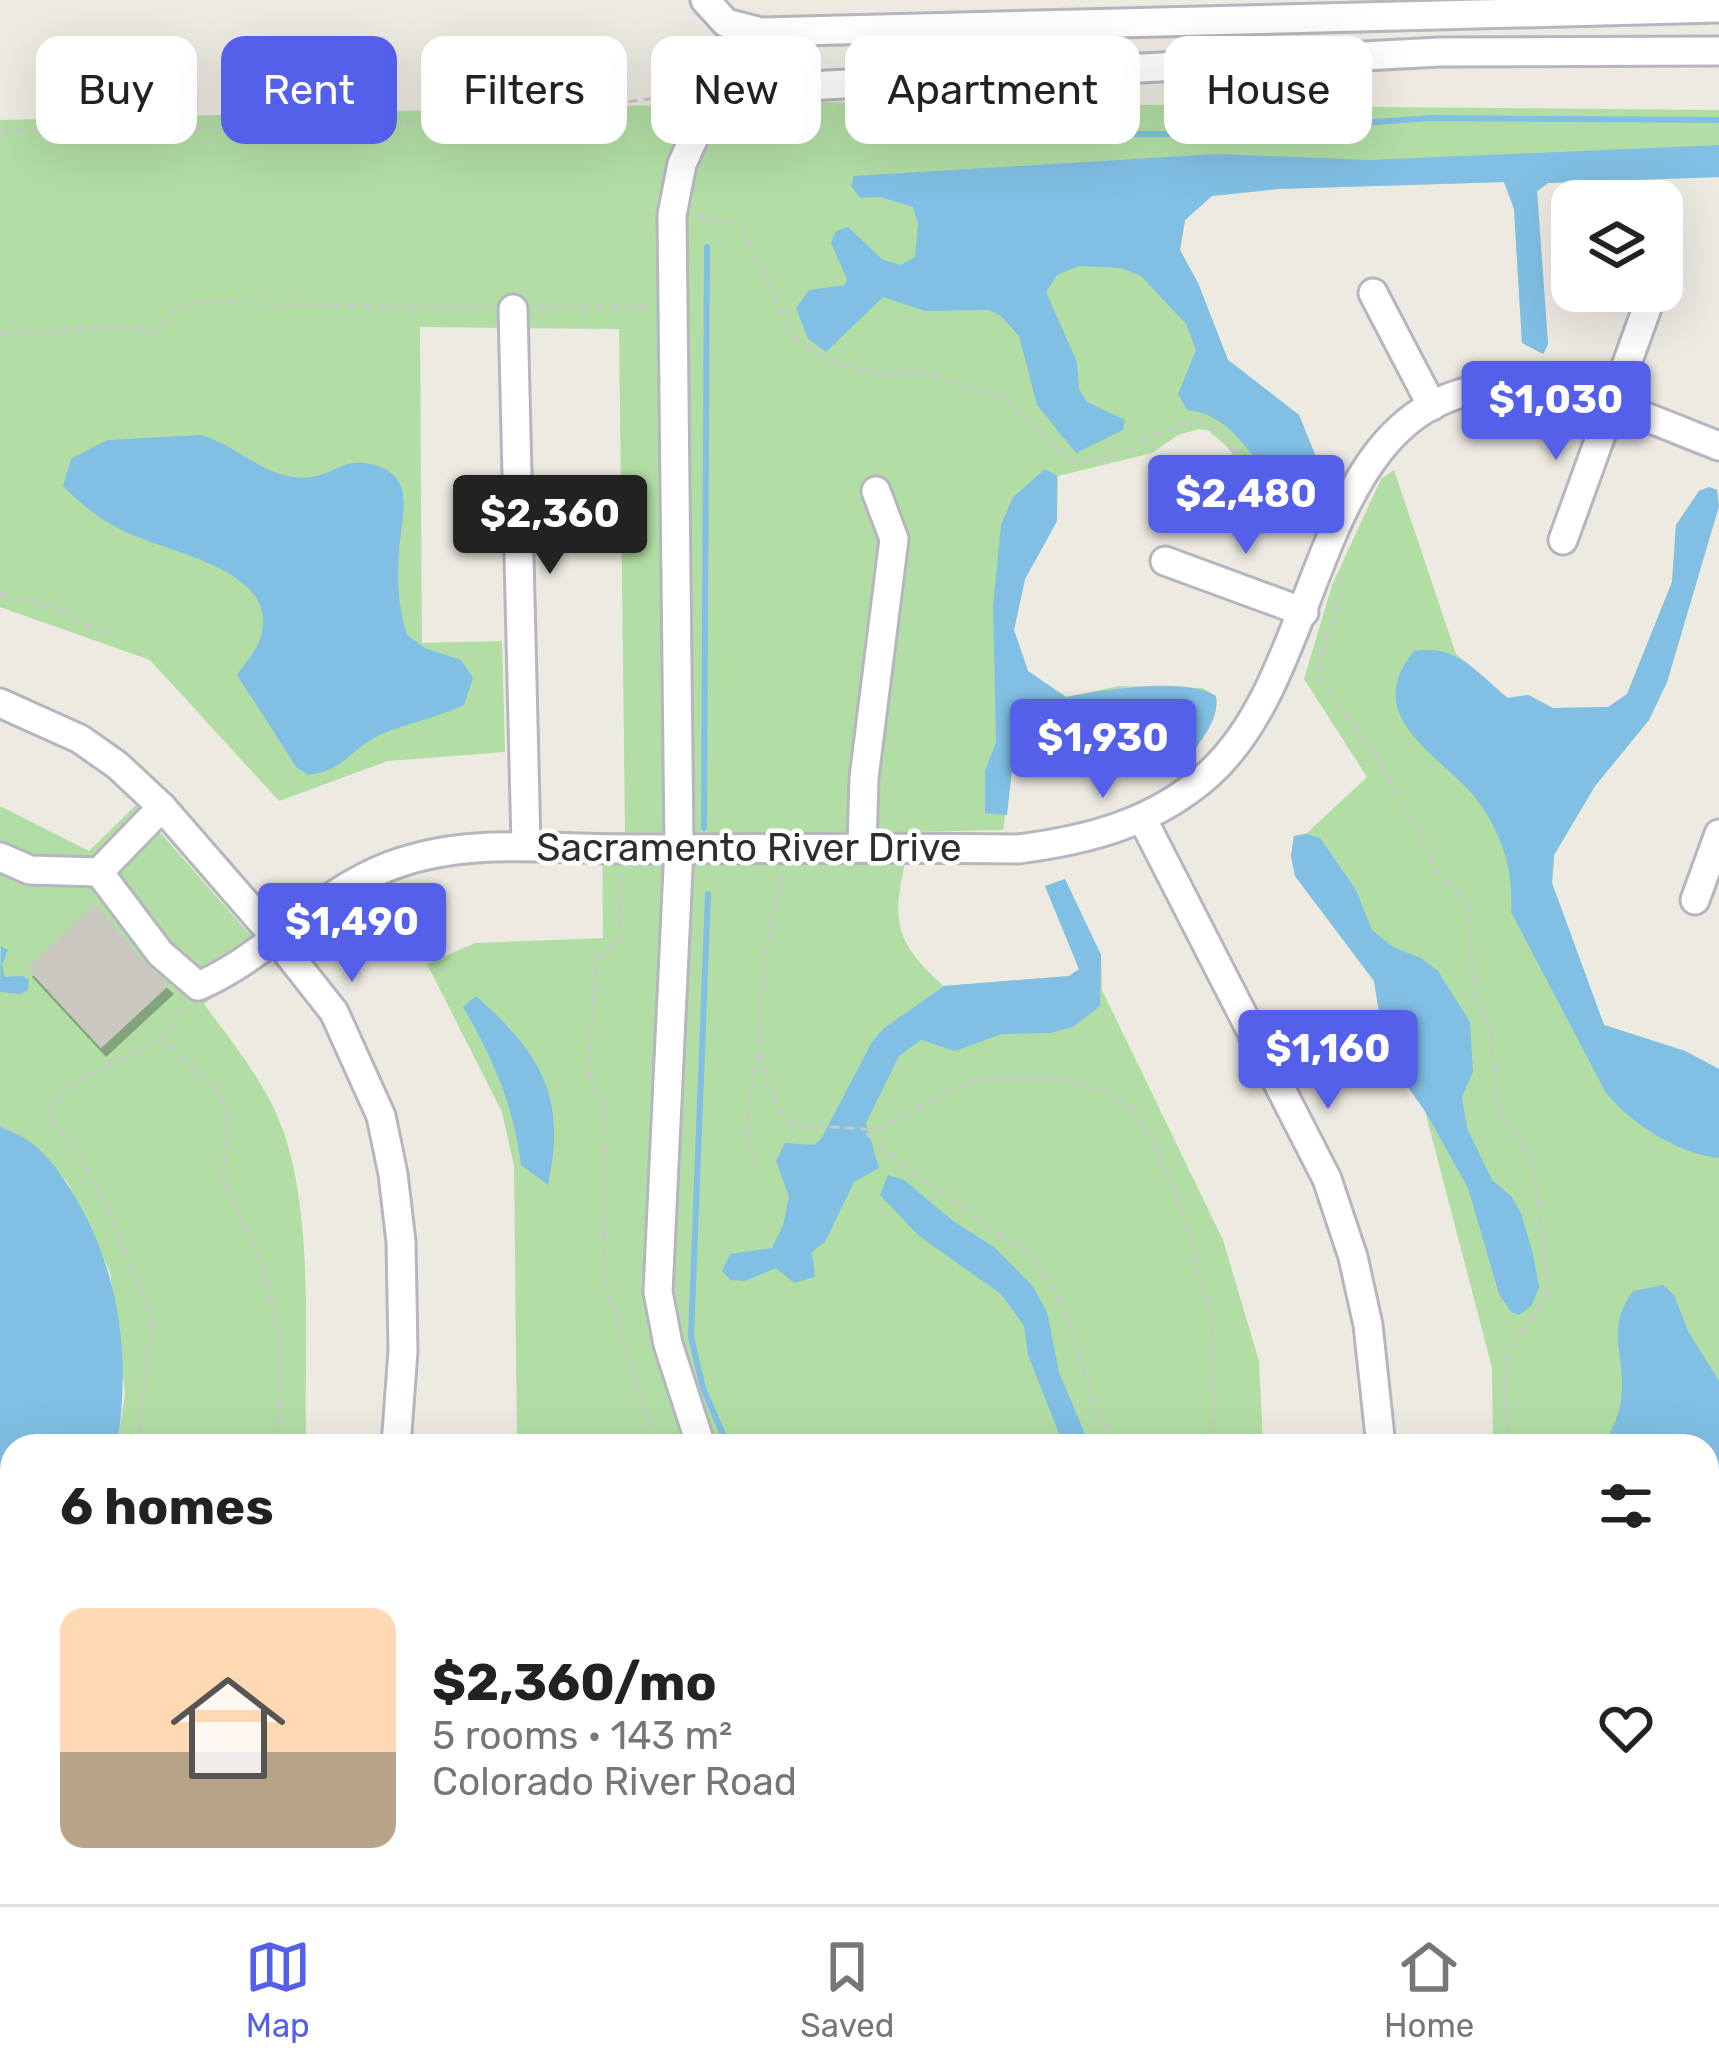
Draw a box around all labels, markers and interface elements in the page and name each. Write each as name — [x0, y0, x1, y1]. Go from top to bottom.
chip: Buy — [36, 36, 197, 144]
chip: Rent — [221, 36, 397, 144]
chip: Filters — [421, 36, 627, 144]
chip: New — [651, 36, 821, 144]
chip: Apartment — [845, 36, 1140, 144]
chip: House — [1164, 36, 1372, 144]
map controls — [1551, 180, 1683, 312]
button: layers — [1551, 180, 1683, 312]
pin: $1,030 — [1458, 361, 1654, 463]
text: $1,030 — [1489, 377, 1623, 423]
pin: $2,480 — [1148, 455, 1344, 557]
text: $2,480 — [1175, 471, 1317, 517]
pin: $2,360 — [452, 475, 648, 577]
text: $2,360 — [480, 491, 620, 537]
pin: $1,930 — [1005, 699, 1201, 801]
text: $1,930 — [1037, 715, 1169, 761]
street label: Sacramento River Drive — [536, 825, 962, 871]
pin: $1,490 — [254, 883, 450, 985]
text: $1,490 — [285, 899, 419, 945]
pin: $1,160 — [1230, 1010, 1426, 1112]
text: $1,160 — [1265, 1026, 1391, 1072]
icon: filters — [1593, 1473, 1659, 1539]
text: 6 homes — [60, 1476, 274, 1537]
text: $2,360/mo — [432, 1652, 717, 1713]
icon: home — [156, 1656, 300, 1800]
icon: heart — [1593, 1695, 1659, 1761]
text: 5 rooms · 143 m² — [432, 1713, 732, 1759]
text: Colorado River Road — [432, 1759, 797, 1805]
tab: Map — [245, 1934, 311, 2045]
tab: Saved — [800, 1934, 894, 2045]
tab: Home — [1384, 1934, 1474, 2045]

